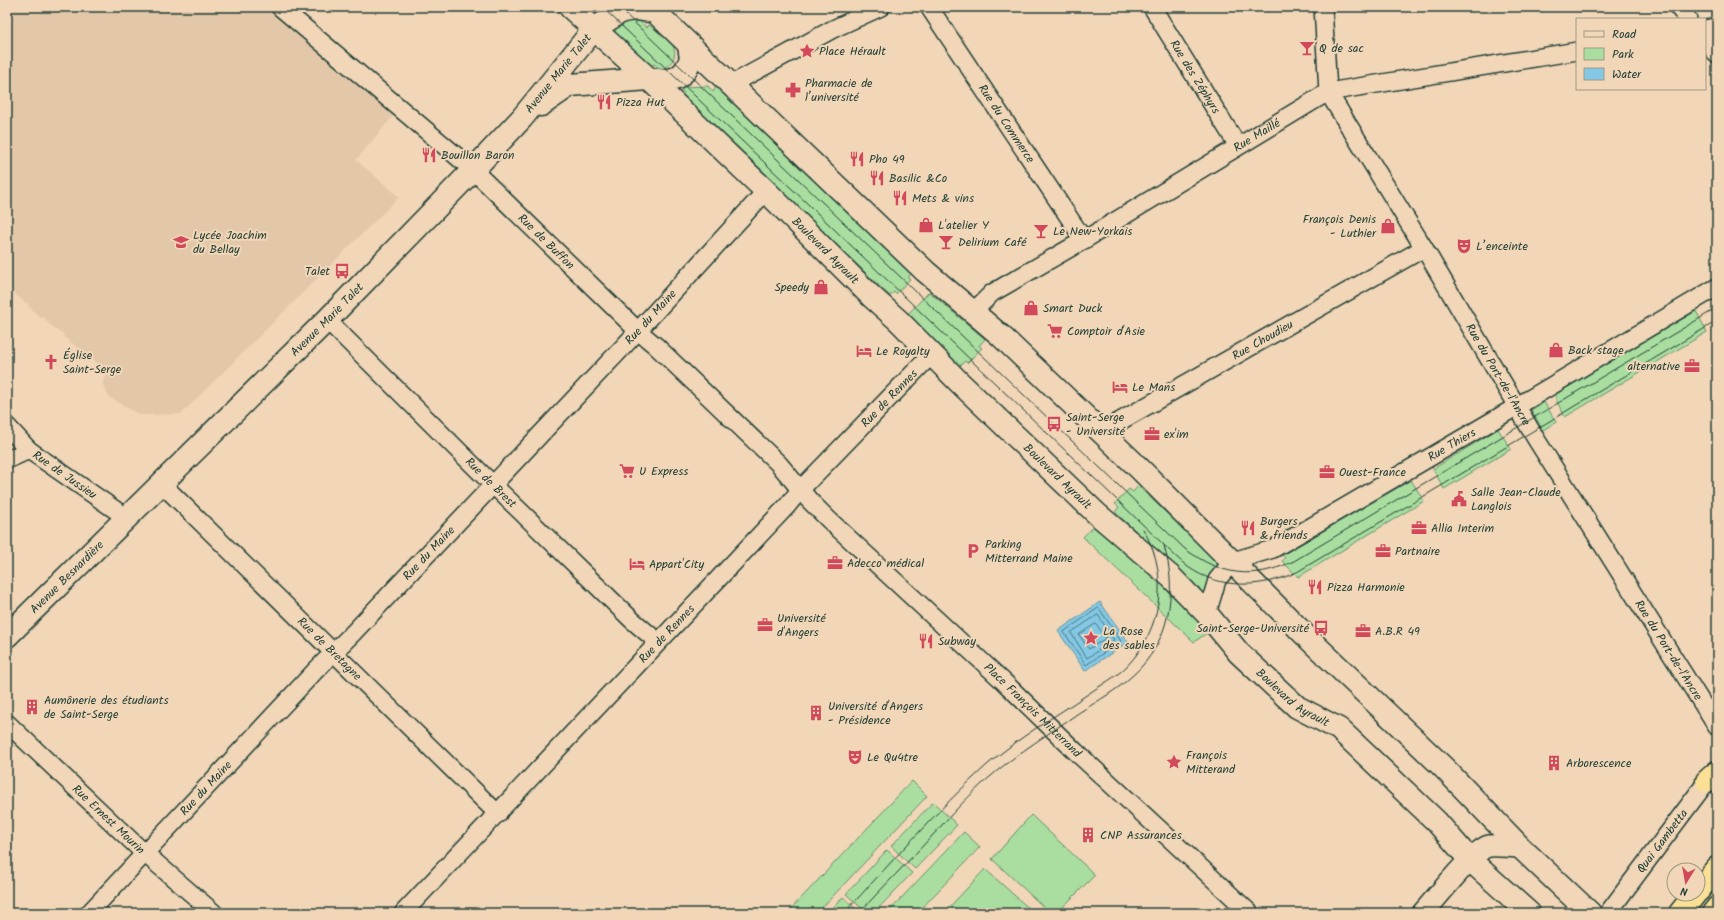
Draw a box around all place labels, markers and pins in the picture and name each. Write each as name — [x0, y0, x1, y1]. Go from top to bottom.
bar icon: Q de sac — [1298, 39, 1316, 57]
place label: Q de sac — [1319, 39, 1364, 58]
place icon: Place Hérault — [798, 42, 816, 60]
place label: Place Hérault — [819, 42, 886, 61]
place label: Pharmacie de l’université — [805, 74, 873, 107]
pharmacy icon: Pharmacie de l’université — [784, 81, 802, 99]
restaurant icon: Pizza Hut — [595, 93, 613, 111]
place label: Pizza Hut — [616, 93, 665, 112]
restaurant icon: Bouillon Baron — [420, 146, 438, 164]
place label: Bouillon Baron — [441, 146, 514, 165]
restaurant icon: Pho 49 — [848, 150, 866, 168]
place label: Pho 49 — [869, 150, 905, 169]
restaurant icon: Basilic &Co — [868, 169, 886, 187]
place label: Basilic &Co — [889, 169, 947, 188]
restaurant icon: Mets & vins — [891, 189, 909, 207]
place label: Mets & vins — [912, 189, 974, 208]
place label: François Denis - Luthier — [1303, 210, 1377, 243]
shop icon: L'atelier Y — [917, 216, 935, 234]
place label: L'atelier Y — [938, 216, 990, 235]
shop icon: François Denis - Luthier — [1379, 217, 1397, 235]
bar icon: Le New-Yorkais — [1032, 222, 1050, 240]
place label: Le New-Yorkais — [1053, 222, 1132, 241]
place label: Lycée Joachim du Bellay — [193, 226, 267, 259]
school or university icon: Lycée Joachim du Bellay — [172, 233, 190, 251]
bar icon: Delirium Café — [937, 233, 955, 251]
place label: Delirium Café — [958, 233, 1027, 252]
theatre icon: L’enceinte — [1455, 237, 1473, 255]
place label: L’enceinte — [1476, 237, 1528, 256]
place label: Talet — [305, 262, 330, 281]
bus stop icon: Talet — [333, 262, 351, 280]
place label: Speedy — [774, 278, 809, 297]
shop icon: Speedy — [812, 278, 830, 296]
shop icon: Smart Duck — [1022, 299, 1040, 317]
place label: Smart Duck — [1043, 299, 1103, 318]
supermarket icon: Comptoir d'Asie — [1046, 322, 1064, 340]
place label: Comptoir d'Asie — [1067, 322, 1146, 341]
shop icon: Back stage — [1547, 341, 1565, 359]
place label: Back stage — [1568, 341, 1624, 360]
hotel icon: Le Royalty — [855, 342, 873, 360]
place label: Le Royalty — [876, 342, 930, 361]
place label: Église Saint-Serge — [63, 346, 122, 379]
church icon: Église Saint-Serge — [42, 353, 60, 371]
place label: alternative — [1627, 357, 1681, 376]
office icon: alternative — [1683, 357, 1701, 375]
hotel icon: Le Mans — [1111, 378, 1129, 396]
place label: Le Mans — [1132, 378, 1175, 397]
place label: Saint-Serge - Université — [1066, 408, 1126, 441]
bus stop icon: Saint-Serge - Université — [1045, 415, 1063, 433]
office icon: ex'im — [1143, 425, 1161, 443]
place label: ex'im — [1164, 425, 1189, 444]
supermarket icon: U Express — [618, 462, 636, 480]
place label: U Express — [639, 462, 688, 481]
office icon: Ouest-France — [1318, 463, 1336, 481]
place label: Ouest-France — [1339, 463, 1406, 482]
place label: Salle Jean-Claude Langlois — [1471, 483, 1561, 516]
public building icon: Salle Jean-Claude Langlois — [1450, 490, 1468, 508]
place label: Burgers & friends — [1260, 512, 1308, 545]
restaurant icon: Burgers & friends — [1239, 519, 1257, 537]
office icon: Allia Interim — [1410, 519, 1428, 537]
place label: Allia Interim — [1431, 519, 1494, 538]
place label: Parking Mitterrand Maine — [985, 535, 1073, 568]
parking icon: Parking Mitterrand Maine — [964, 542, 982, 560]
office icon: Partnaire — [1374, 542, 1392, 560]
place label: Partnaire — [1395, 542, 1441, 561]
office icon: Adecco médical — [826, 554, 844, 572]
place label: Adecco médical — [847, 554, 924, 573]
hotel icon: Appart'City — [628, 555, 646, 573]
place label: Appart'City — [649, 555, 704, 574]
restaurant icon: Pizza Harmonie — [1306, 578, 1324, 596]
place label: Pizza Harmonie — [1327, 578, 1405, 597]
place label: Université d'Angers — [777, 609, 826, 642]
office icon: Université d'Angers — [756, 616, 774, 634]
place label: Saint-Serge-Université — [1197, 619, 1310, 638]
bus stop icon: Saint-Serge-Université — [1312, 619, 1330, 637]
place label: La Rose des sables — [1103, 622, 1155, 655]
office icon: A.B.R 49 — [1354, 622, 1372, 640]
place label: A.B.R 49 — [1375, 622, 1420, 641]
place icon: La Rose des sables — [1082, 629, 1100, 647]
restaurant icon: Subway — [917, 632, 935, 650]
place label: Subway — [938, 632, 976, 651]
place label: Aumônerie des étudiants de Saint-Serge — [44, 691, 169, 724]
place label: Université d'Angers - Présidence — [828, 697, 923, 730]
building icon: Aumônerie des étudiants de Saint-Serge — [23, 698, 41, 716]
building icon: Université d'Angers - Présidence — [807, 704, 825, 722]
place label: François Mitterand — [1186, 746, 1236, 779]
theatre icon: Le Qu4tre — [846, 748, 864, 766]
place label: Le Qu4tre — [867, 748, 918, 767]
place icon: François Mitterand — [1165, 753, 1183, 771]
building icon: Arborescence — [1545, 754, 1563, 772]
place label: Arborescence — [1566, 754, 1632, 773]
building icon: CNP Assurances — [1079, 826, 1097, 844]
place label: CNP Assurances — [1100, 826, 1182, 845]

